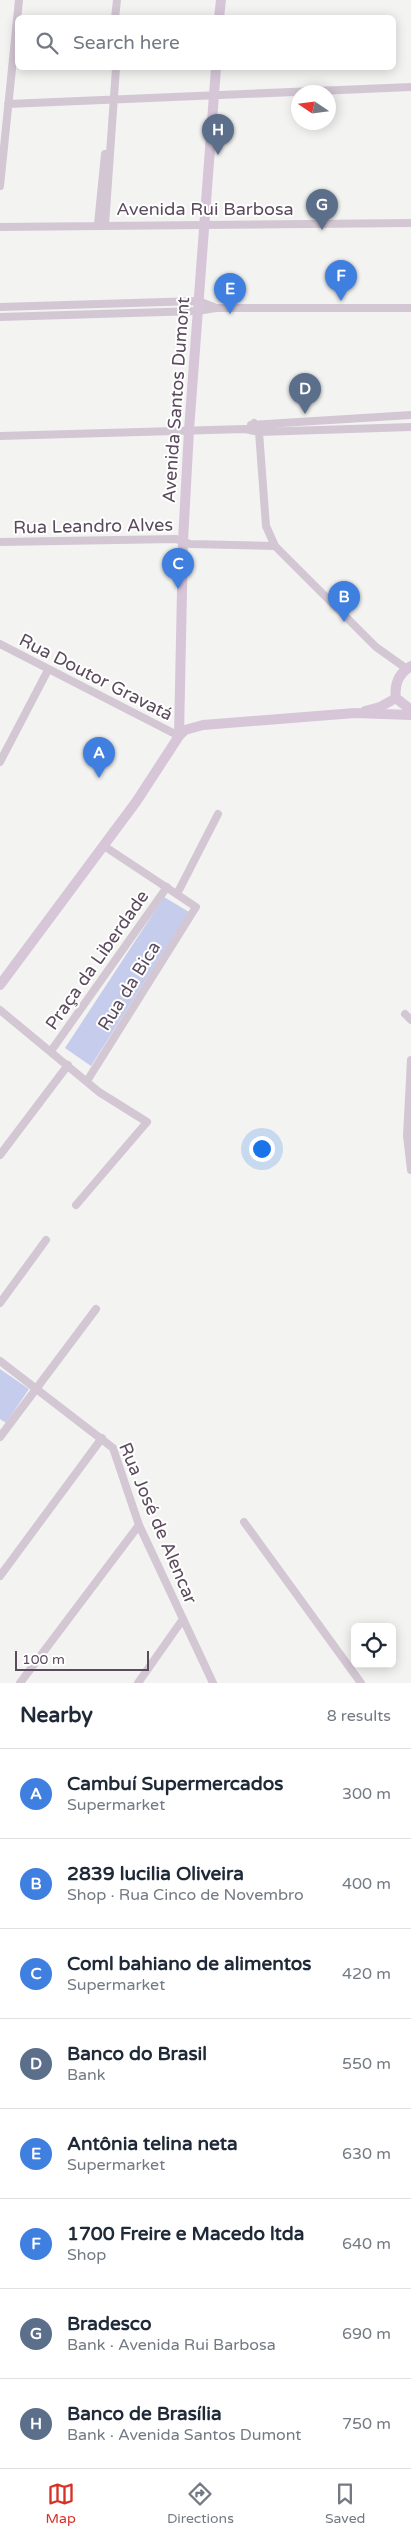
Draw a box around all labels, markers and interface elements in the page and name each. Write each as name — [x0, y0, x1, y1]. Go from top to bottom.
search box — [15, 15, 396, 70]
icon: search — [33, 29, 61, 57]
text: Search here — [73, 32, 180, 54]
north arrow — [291, 85, 336, 130]
pin: H — [202, 114, 234, 155]
pin: G — [306, 189, 338, 230]
street label: Avenida Rui Barbosa — [116, 198, 294, 220]
pin: F — [325, 260, 357, 301]
pin: E — [214, 273, 246, 314]
street label: Avenida Santos Dumont — [158, 296, 194, 504]
pin: D — [289, 373, 321, 414]
street label: Rua Leandro Alves — [13, 514, 173, 538]
pin: C — [162, 548, 194, 589]
pin: B — [328, 581, 360, 622]
street label: Rua Doutor Gravatá — [15, 629, 177, 725]
pin: A — [83, 737, 115, 778]
street label: Praça da Liberdade — [41, 886, 153, 1034]
street label: Rua da Bica — [93, 937, 165, 1035]
your location — [249, 1136, 275, 1162]
street label: Rua José de Alencar — [114, 1439, 202, 1607]
map controls — [351, 1623, 396, 1668]
button: locate — [351, 1623, 396, 1668]
scale bar — [15, 1648, 149, 1671]
text: 100 m — [22, 1651, 65, 1668]
text: Nearby — [20, 1703, 93, 1728]
text: 8 results — [327, 1706, 391, 1726]
text: Cambuí Supermercados — [67, 1773, 283, 1795]
text: A — [30, 1784, 42, 1804]
text: 300 m — [342, 1784, 391, 1804]
text: Supermarket — [67, 1795, 165, 1815]
text: 2839 lucilia Oliveira — [67, 1863, 244, 1885]
text: B — [30, 1874, 42, 1894]
text: 400 m — [342, 1874, 391, 1894]
text: Shop · Rua Cinco de Novembro — [67, 1885, 304, 1905]
text: Coml bahiano de alimentos — [67, 1953, 311, 1975]
text: C — [30, 1964, 42, 1984]
text: 420 m — [342, 1964, 391, 1984]
text: Supermarket — [67, 1975, 165, 1995]
text: Banco do Brasil — [67, 2043, 207, 2065]
text: D — [30, 2054, 42, 2074]
text: 550 m — [342, 2054, 391, 2074]
text: Bank — [67, 2065, 106, 2085]
text: Antônia telina neta — [67, 2133, 238, 2155]
text: E — [31, 2144, 41, 2164]
text: 630 m — [342, 2144, 391, 2164]
text: Supermarket — [67, 2155, 165, 2175]
text: 1700 Freire e Macedo ltda — [67, 2223, 304, 2245]
text: F — [31, 2234, 41, 2254]
text: 640 m — [342, 2234, 391, 2254]
text: Shop — [67, 2245, 106, 2265]
text: Bradesco — [67, 2313, 151, 2335]
text: G — [30, 2324, 42, 2344]
text: 690 m — [342, 2324, 391, 2344]
text: Bank · Avenida Rui Barbosa — [67, 2335, 276, 2355]
text: Banco de Brasília — [67, 2403, 222, 2425]
text: H — [30, 2414, 42, 2434]
text: 750 m — [342, 2414, 391, 2434]
text: Bank · Avenida Santos Dumont — [67, 2425, 301, 2445]
tab: Map — [46, 2480, 76, 2527]
tab: Directions — [167, 2480, 234, 2527]
tab: Saved — [325, 2480, 365, 2527]

